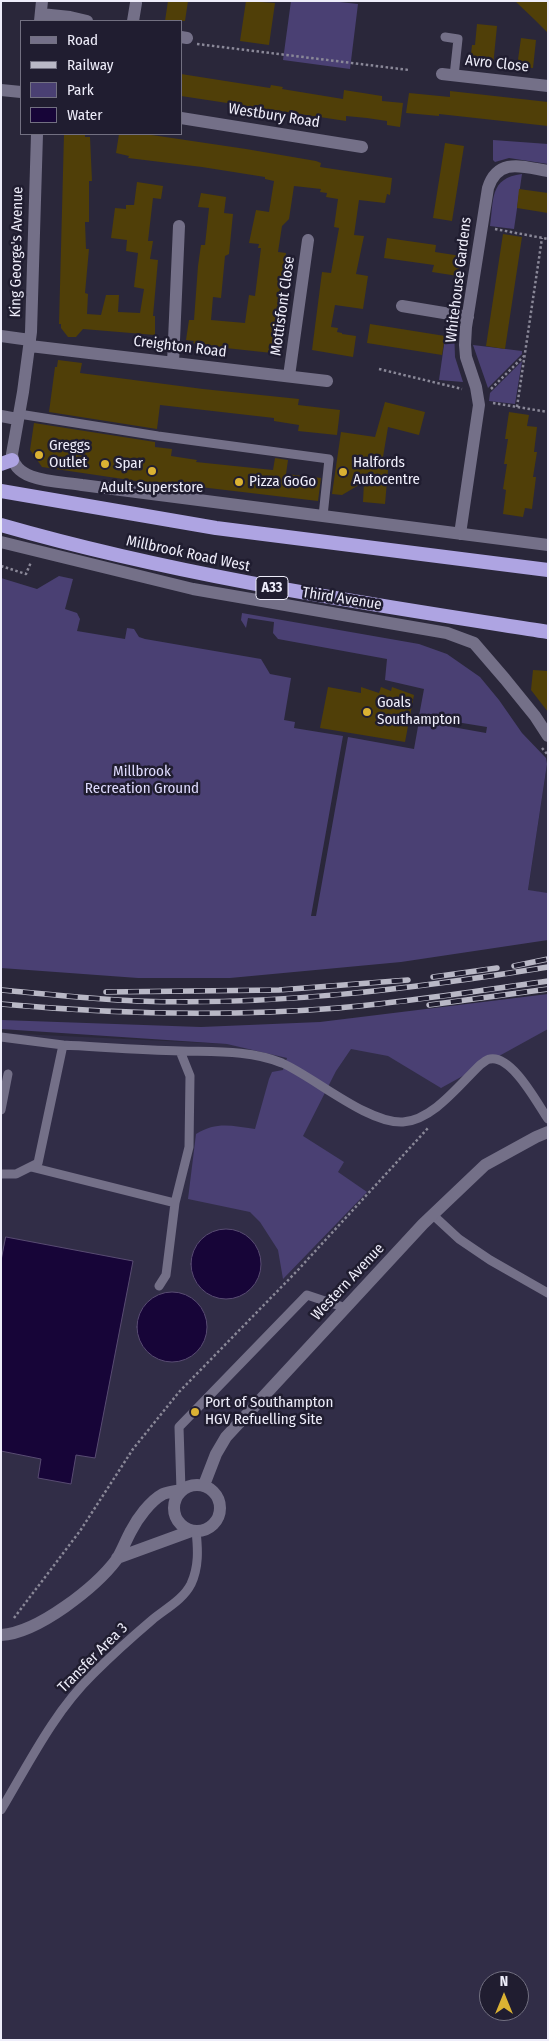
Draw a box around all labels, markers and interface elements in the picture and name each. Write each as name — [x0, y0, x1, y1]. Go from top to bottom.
legend — [20, 20, 182, 135]
text: Road — [67, 31, 98, 49]
street label: Avro Close — [464, 52, 530, 76]
text: Railway — [67, 56, 114, 74]
text: Park — [67, 81, 94, 99]
street label: Westbury Road — [227, 100, 321, 132]
text: Water — [67, 106, 102, 124]
street label: King George's Avenue — [7, 186, 27, 318]
street label: Whitehouse Gardens — [442, 216, 476, 344]
street label: Mottisfont Close — [267, 255, 299, 357]
street label: Creighton Road — [133, 332, 227, 362]
place label: Greggs Outlet — [49, 437, 90, 472]
marker: Greggs Outlet — [33, 449, 45, 461]
place label: Halfords Autocentre — [353, 454, 420, 489]
place label: Spar — [115, 455, 143, 473]
marker: Spar — [99, 458, 111, 470]
marker: Adult Superstore — [146, 465, 158, 477]
marker: Halfords Autocentre — [337, 466, 349, 478]
place label: Pizza GoGo — [249, 473, 316, 491]
marker: Pizza GoGo — [233, 476, 245, 488]
place label: Adult Superstore — [100, 479, 204, 497]
street label: Millbrook Road West — [125, 532, 251, 576]
road number: A33 — [256, 576, 288, 600]
street label: Third Avenue — [301, 584, 383, 614]
place label: Goals Southampton — [377, 694, 460, 729]
marker: Goals Southampton — [361, 706, 373, 718]
park label: Millbrook Recreation Ground — [85, 763, 199, 798]
street label: Western Avenue — [308, 1240, 388, 1324]
place label: Port of Southampton HGV Refuelling Site — [205, 1394, 333, 1429]
marker: Port of Southampton HGV Refuelling Site — [189, 1406, 201, 1418]
street label: Transfer Area 3 — [54, 1619, 132, 1697]
north arrow — [479, 1971, 529, 2021]
text: N — [500, 1973, 508, 1990]

